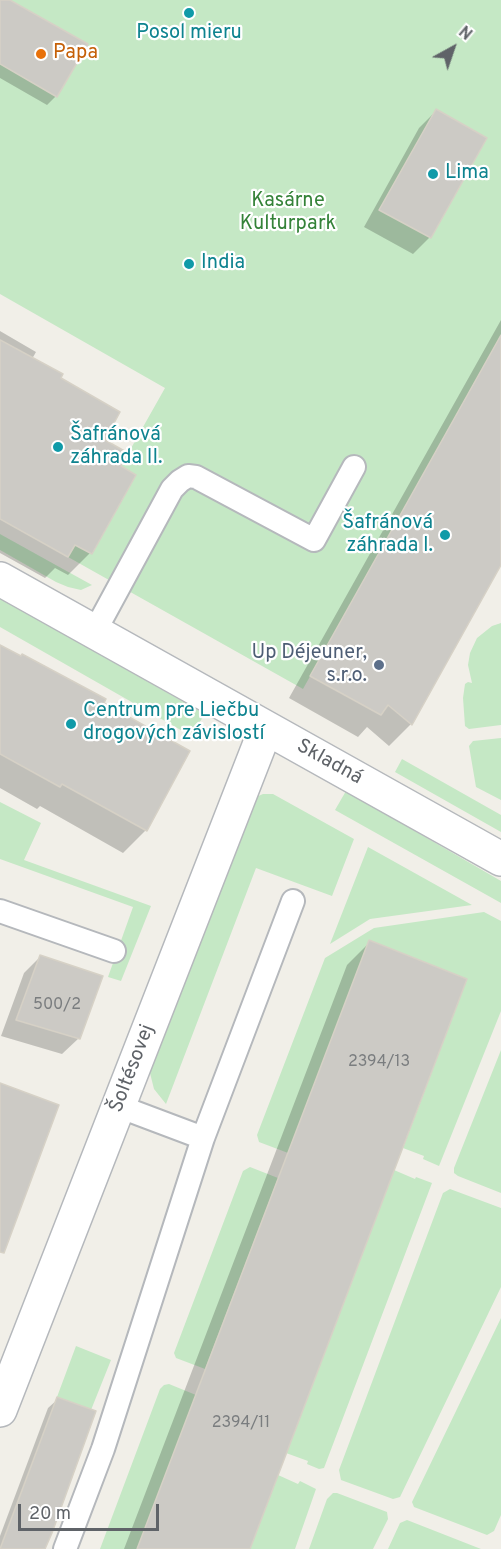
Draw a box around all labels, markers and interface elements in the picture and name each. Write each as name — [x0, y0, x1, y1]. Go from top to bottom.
marker: Posol mieru — [182, 6, 196, 20]
north arrow — [423, 18, 483, 78]
place label: Posol mieru — [136, 22, 242, 46]
text: N — [454, 23, 475, 46]
place label: Papa — [53, 42, 98, 66]
marker: Papa — [34, 47, 48, 61]
place label: Lima — [445, 162, 489, 186]
marker: Lima — [426, 167, 440, 181]
park label: Kasárne Kulturpark — [240, 190, 336, 237]
place label: India — [201, 252, 245, 276]
marker: India — [182, 257, 196, 271]
place label: Šafránová záhrada II. — [70, 424, 162, 471]
marker: Šafránová záhrada II. — [51, 440, 65, 454]
place label: Šafránová záhrada I. — [342, 512, 433, 559]
marker: Šafránová záhrada I. — [438, 528, 452, 542]
place label: Up Déjeuner, s.r.o. — [252, 642, 367, 689]
marker: Up Déjeuner, s.r.o. — [372, 658, 386, 672]
place label: Centrum pre Liečbu drogových závislostí — [83, 700, 265, 747]
marker: Centrum pre Liečbu drogových závislostí — [64, 717, 78, 731]
street label: Skladná — [292, 735, 366, 791]
house number: 500/2 — [33, 996, 81, 1016]
street label: Šoltésovej — [105, 1022, 161, 1116]
house number: 2394/13 — [348, 1053, 410, 1073]
house number: 2394/11 — [212, 1414, 270, 1434]
scale bar — [21, 1492, 162, 1530]
text: 20 m — [29, 1503, 71, 1526]

